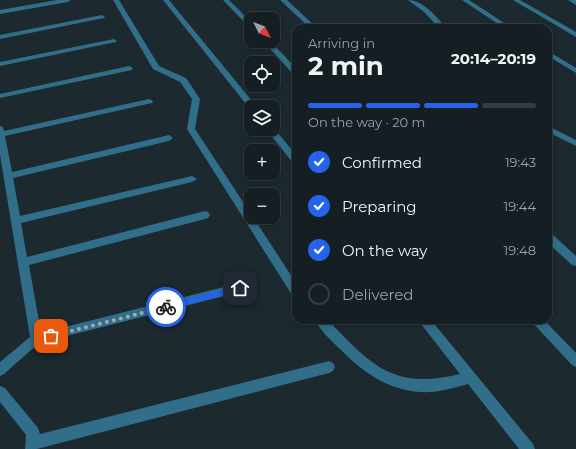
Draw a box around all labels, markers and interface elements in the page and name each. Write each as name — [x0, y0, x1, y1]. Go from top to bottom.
north arrow — [244, 12, 280, 48]
map controls — [244, 12, 280, 224]
text: Arriving in — [308, 35, 375, 51]
text: 20:14–20:19 — [451, 49, 536, 68]
text: 2 min — [308, 50, 384, 82]
button: locate — [244, 56, 280, 92]
button: layers — [244, 100, 280, 136]
text: On the way · 20 m — [308, 114, 425, 130]
button: + — [244, 144, 280, 180]
icon: check — [308, 151, 330, 173]
text: Confirmed — [342, 153, 422, 172]
text: 19:43 — [505, 154, 536, 170]
button: − — [244, 188, 280, 224]
icon: check — [308, 195, 330, 217]
text: Preparing — [342, 197, 417, 216]
text: 19:44 — [503, 198, 536, 214]
icon: check — [308, 239, 330, 261]
text: On the way — [342, 241, 427, 260]
text: 19:48 — [504, 242, 536, 258]
pin — [223, 271, 257, 305]
icon: home — [229, 277, 251, 299]
text: Delivered — [342, 285, 414, 304]
courier — [146, 287, 186, 327]
icon: bike — [155, 296, 177, 318]
pin — [34, 319, 68, 353]
icon: bag — [40, 325, 62, 347]

